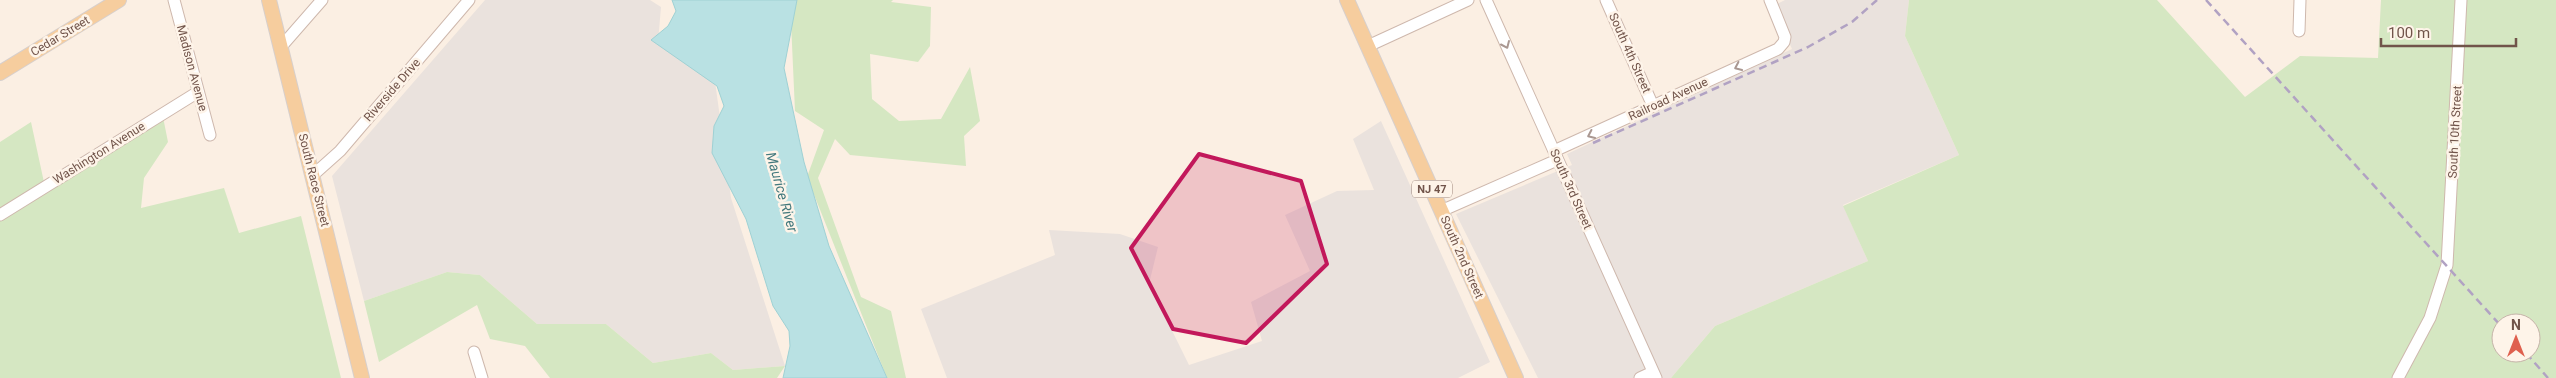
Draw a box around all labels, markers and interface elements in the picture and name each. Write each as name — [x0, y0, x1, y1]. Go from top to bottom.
street label: South 4th Street — [1606, 11, 1654, 95]
street label: Cedar Street — [28, 13, 92, 59]
scale bar — [2381, 15, 2516, 47]
street label: Madison Avenue — [174, 23, 210, 113]
text: 100 m — [2388, 24, 2430, 42]
one-way arrow — [1499, 40, 1510, 49]
street label: Riverside Drive — [361, 56, 423, 124]
one-way arrow — [1734, 61, 1743, 71]
street label: Railroad Avenue — [1626, 74, 1710, 124]
street label: South 10th Street — [2446, 85, 2464, 179]
street label: Washington Avenue — [51, 119, 147, 187]
one-way arrow — [1587, 128, 1596, 139]
street label: South Race Street — [296, 132, 332, 228]
street label: South 3rd Street — [1547, 147, 1595, 231]
water label: Maurice River — [763, 150, 801, 234]
road number: NJ 47 — [1412, 180, 1452, 198]
street label: South 2nd Street — [1438, 214, 1486, 301]
north arrow — [2491, 313, 2541, 363]
text: N — [2511, 317, 2521, 333]

